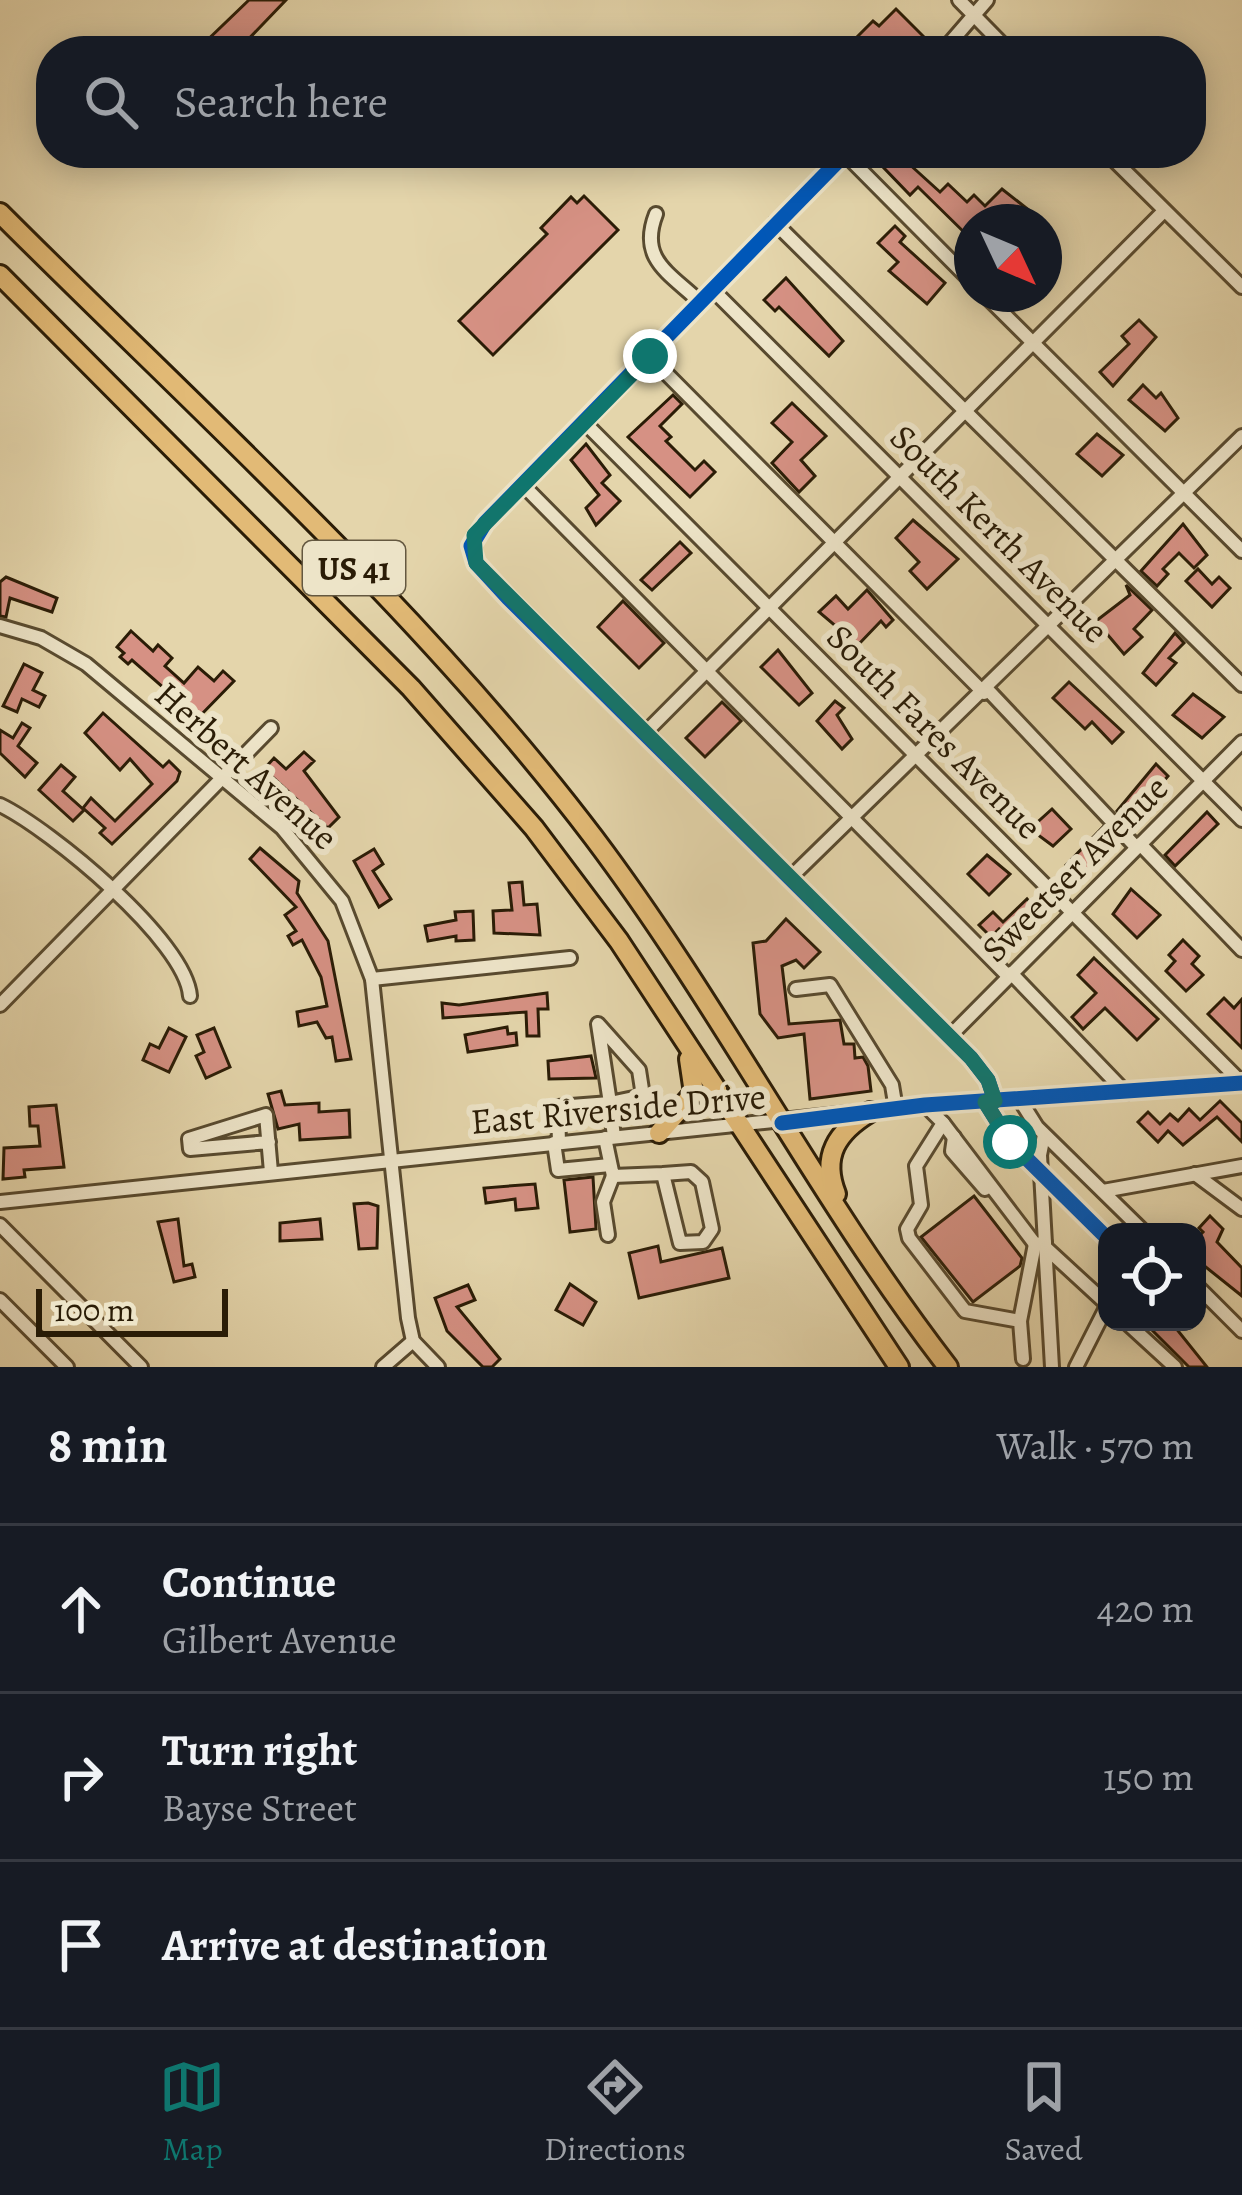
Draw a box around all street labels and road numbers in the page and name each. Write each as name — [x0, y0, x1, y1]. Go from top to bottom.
street label: South Kerth Avenue — [879, 413, 1120, 654]
road number: US 41 — [303, 541, 405, 595]
street label: South Fares Avenue — [816, 613, 1053, 850]
street label: Herbert Avenue — [145, 670, 349, 861]
street label: Sweetser Avenue — [970, 764, 1179, 973]
street label: East Riverside Drive — [468, 1071, 768, 1146]

